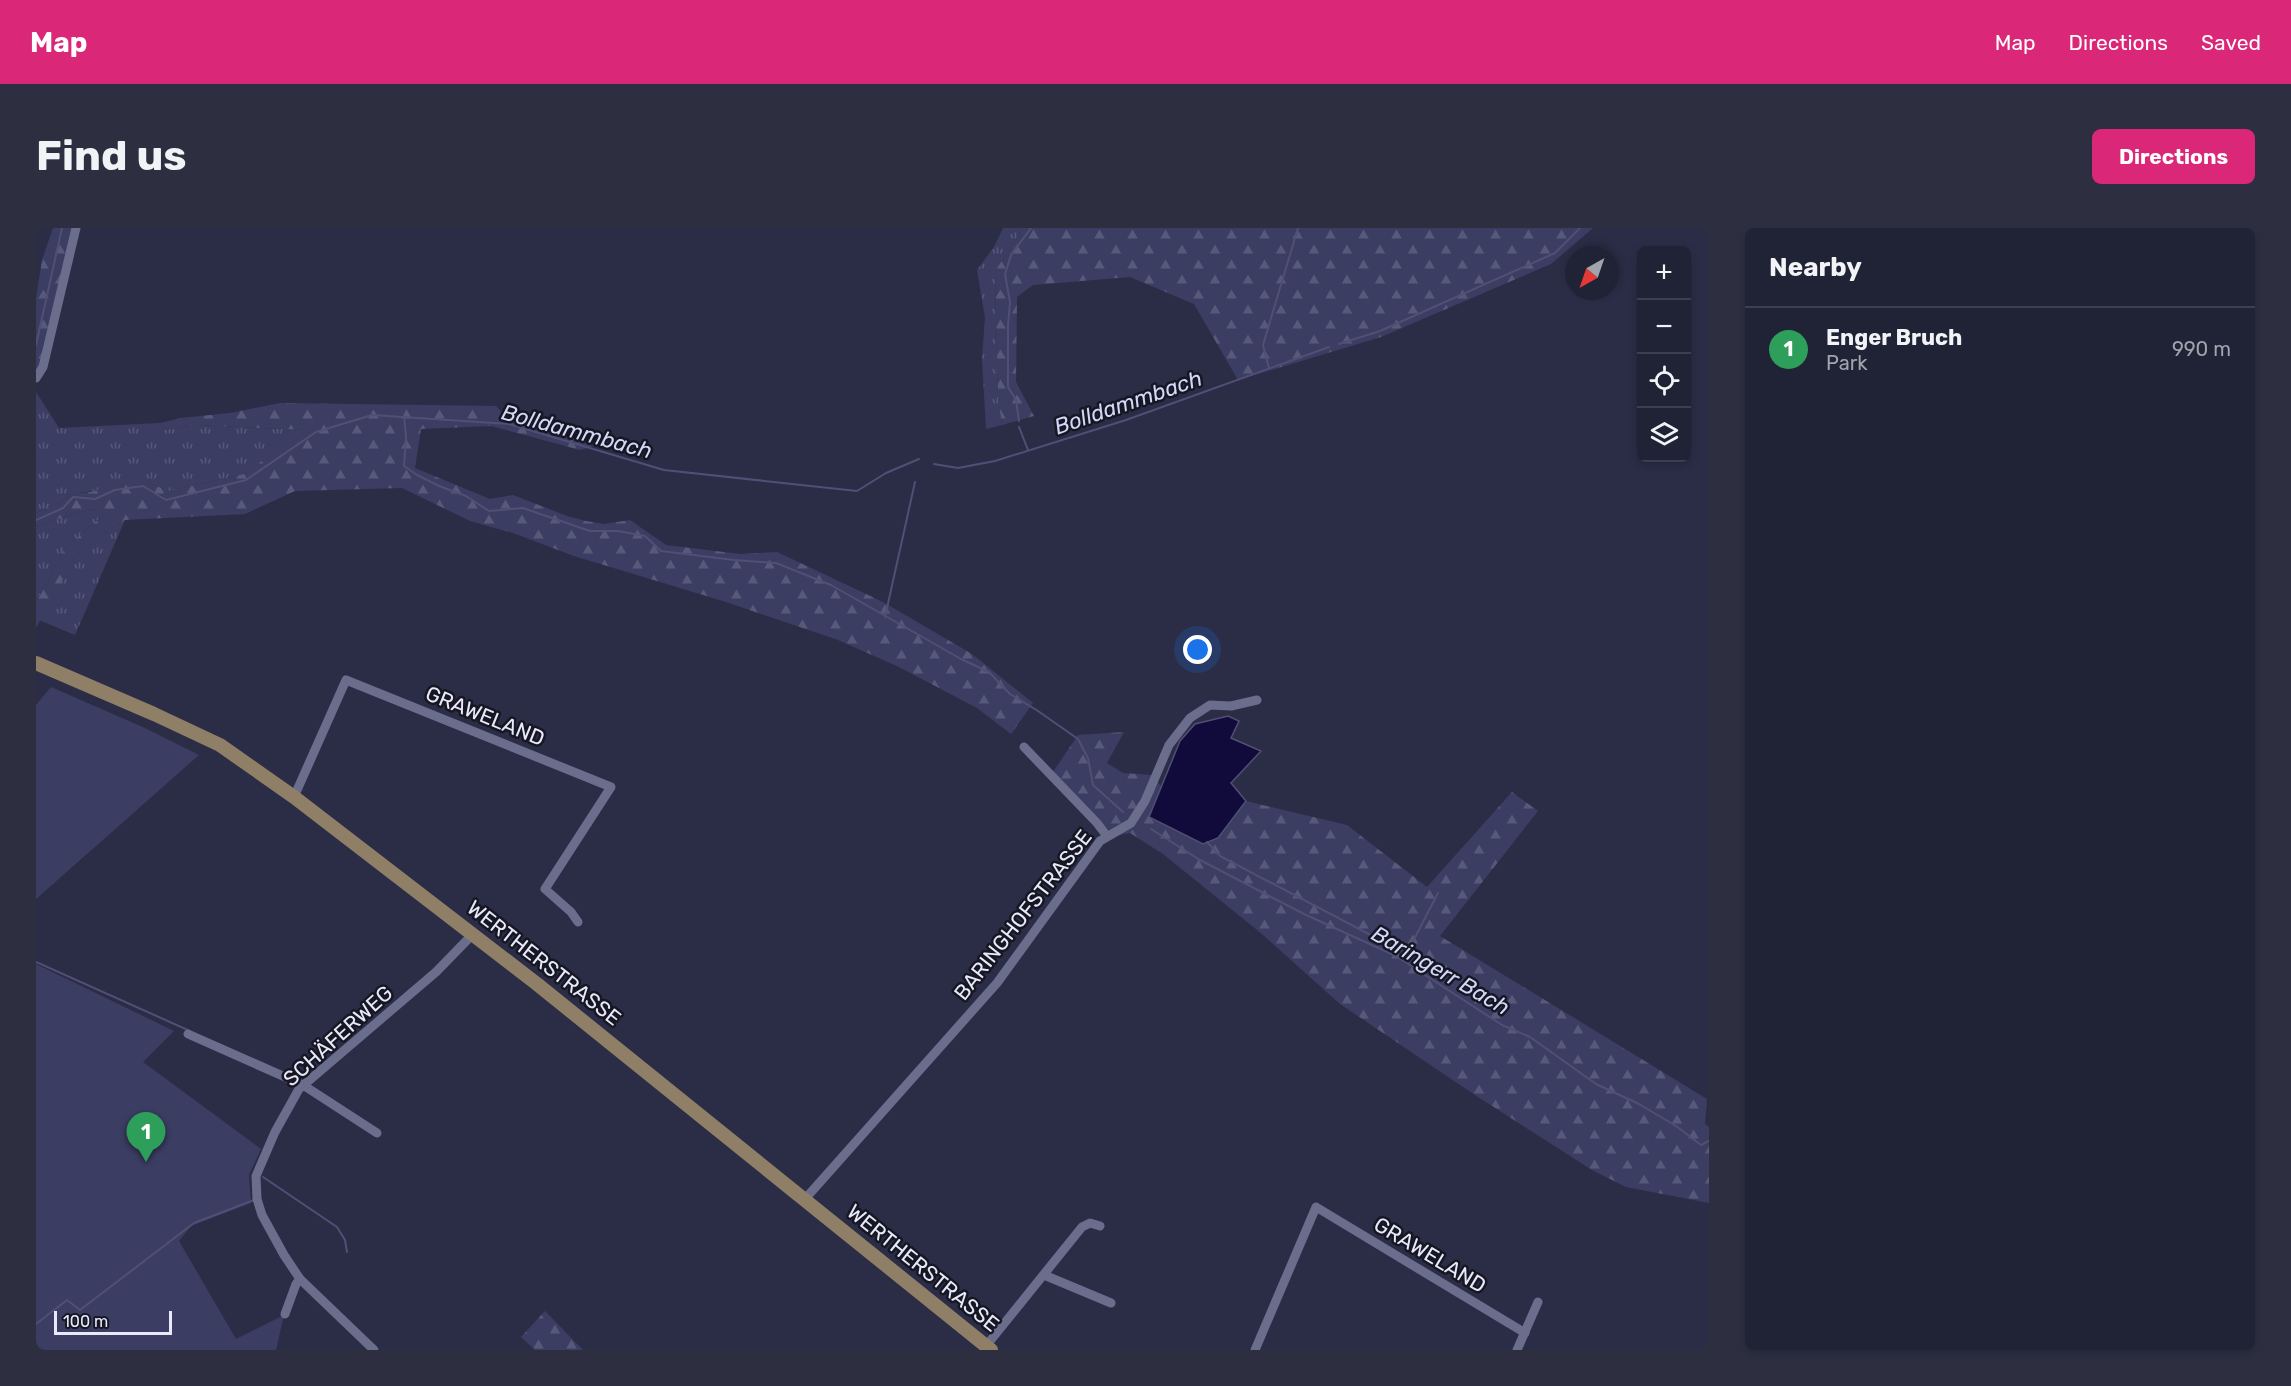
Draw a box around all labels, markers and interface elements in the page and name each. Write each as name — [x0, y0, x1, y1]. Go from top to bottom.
text: Map — [30, 26, 87, 59]
text: Map — [1995, 30, 2036, 55]
text: Directions — [2069, 30, 2168, 55]
text: Saved — [2201, 30, 2261, 55]
button: Directions — [2092, 129, 2255, 184]
text: Find us — [36, 131, 187, 181]
north arrow — [1565, 246, 1619, 300]
map controls — [1637, 246, 1691, 462]
button: + — [1637, 246, 1691, 300]
text: Nearby — [1769, 252, 1862, 283]
button: − — [1637, 300, 1691, 354]
text: Enger Bruch — [1826, 324, 1962, 351]
text: 1 — [1784, 337, 1793, 361]
text: 990 m — [2172, 337, 2231, 361]
text: Park — [1826, 351, 1868, 375]
button: locate — [1637, 354, 1691, 408]
water label: Bolldammbach — [1051, 365, 1206, 440]
water label: Bolldammbach — [499, 398, 655, 465]
button: layers — [1637, 408, 1691, 462]
your location — [1183, 635, 1212, 664]
street label: GRAWELAND — [422, 680, 548, 751]
street label: BARINGHOFSTRASSE — [948, 825, 1097, 1005]
street label: WERTHERSTRASSE — [462, 895, 626, 1030]
water label: Baringerr Bach — [1367, 920, 1515, 1021]
street label: SCHÄFERWEG — [278, 980, 397, 1091]
pin: 1 — [126, 1112, 166, 1162]
street label: WERTHERSTRASSE — [842, 1199, 1004, 1337]
street label: GRAWELAND — [1370, 1211, 1491, 1298]
scale bar — [54, 1308, 172, 1336]
text: 100 m — [63, 1312, 108, 1331]

